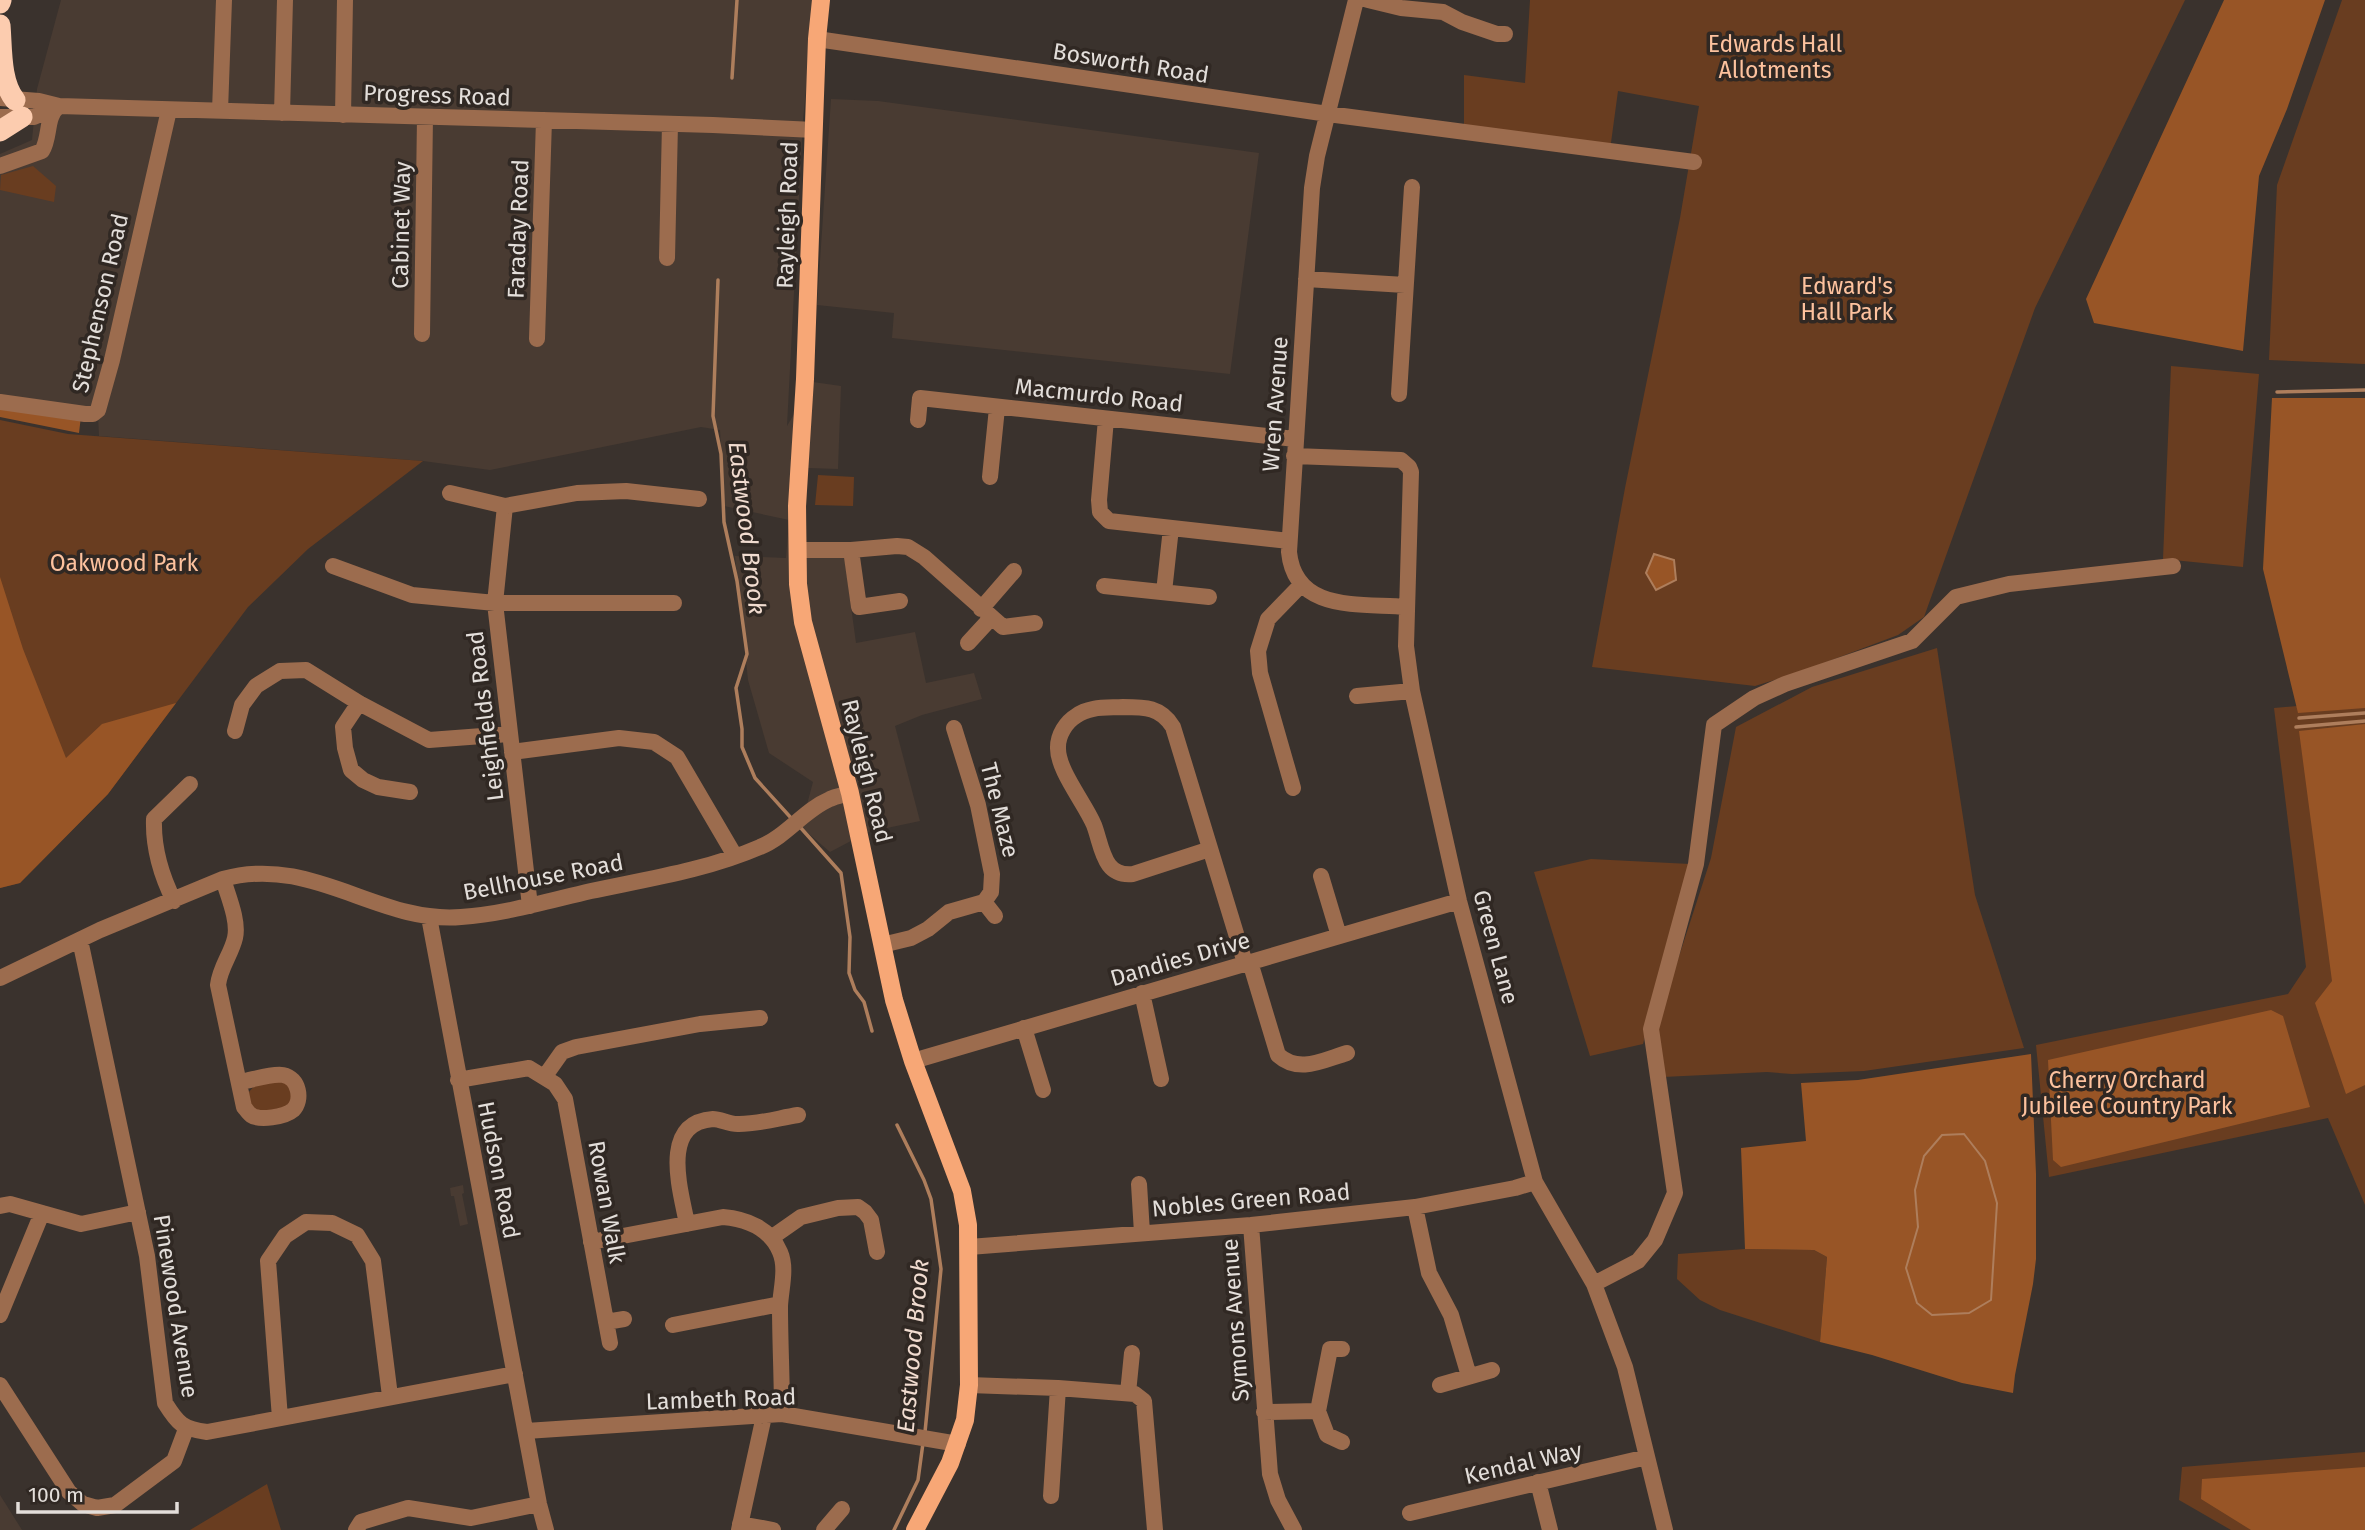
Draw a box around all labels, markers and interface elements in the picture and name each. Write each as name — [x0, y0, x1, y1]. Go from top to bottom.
park label: Edwards Hall Allotments — [1708, 30, 1843, 84]
street label: Bosworth Road — [1051, 37, 1211, 89]
street label: Progress Road — [363, 78, 511, 112]
street label: Rayleigh Road — [770, 141, 804, 289]
street label: Faraday Road — [502, 159, 534, 299]
street label: Cabinet Way — [386, 160, 416, 289]
street label: Stephenson Road — [66, 211, 134, 395]
park label: Edward's Hall Park — [1801, 272, 1894, 326]
street label: Wren Avenue — [1256, 335, 1294, 473]
street label: Macmurdo Road — [1013, 372, 1185, 418]
water label: Eastwood Brook — [722, 440, 772, 616]
park label: Oakwood Park — [50, 549, 198, 577]
street label: Leighfields Road — [461, 629, 509, 803]
street label: Rayleigh Road — [836, 696, 898, 846]
street label: The Maze — [975, 760, 1025, 860]
street label: Bellhouse Road — [460, 848, 626, 906]
street label: Green Lane — [1467, 887, 1525, 1007]
street label: Dandies Drive — [1107, 926, 1253, 992]
park label: Cherry Orchard Jubilee Country Park — [2022, 1066, 2233, 1120]
street label: Hudson Road — [472, 1099, 526, 1241]
street label: Rowan Walk — [582, 1138, 632, 1266]
street label: Nobles Green Road — [1151, 1177, 1351, 1223]
street label: Pinewood Avenue — [148, 1212, 204, 1400]
street label: Symons Avenue — [1215, 1238, 1255, 1402]
water label: Eastwood Brook — [891, 1258, 935, 1434]
street label: Lambeth Road — [645, 1382, 797, 1416]
street label: Kendal Way — [1461, 1436, 1585, 1490]
scale bar — [18, 1470, 177, 1514]
text: 100 m — [28, 1482, 84, 1508]

